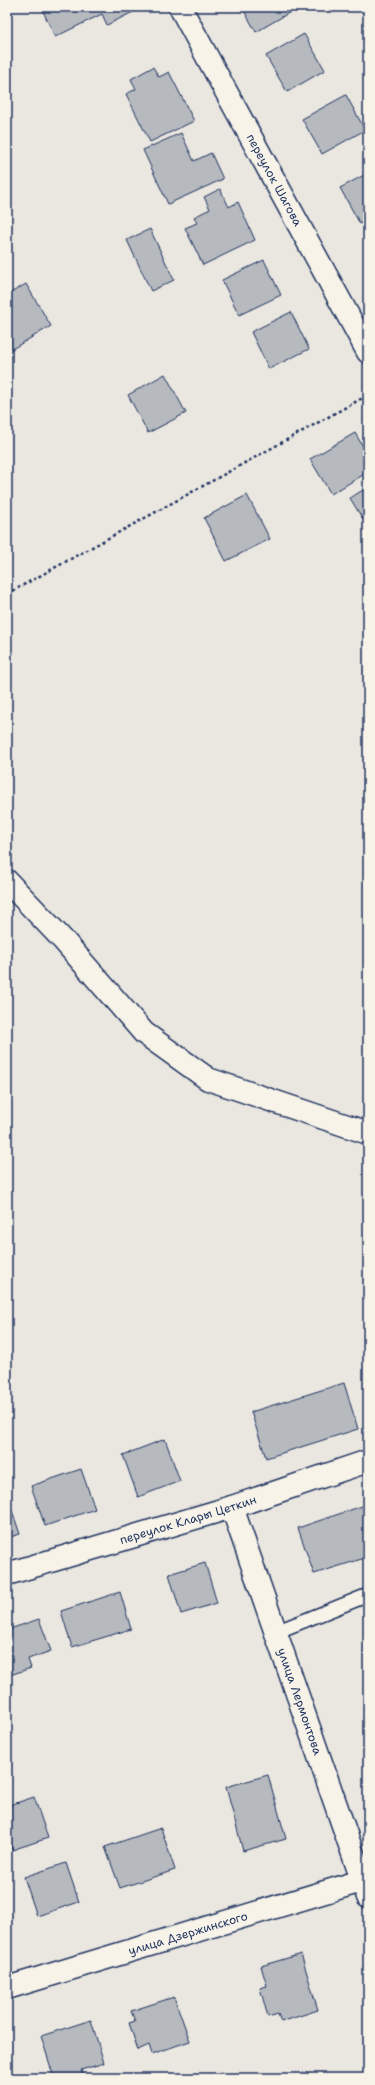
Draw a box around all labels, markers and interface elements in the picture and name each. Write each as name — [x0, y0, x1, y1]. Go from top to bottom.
street label: переулок Шагова — [243, 131, 306, 229]
street label: переулок Клары Цеткин — [118, 1491, 258, 1548]
street label: улица Лермонтова — [274, 1646, 326, 1758]
street label: улица Дзержинского — [126, 1908, 250, 1959]

